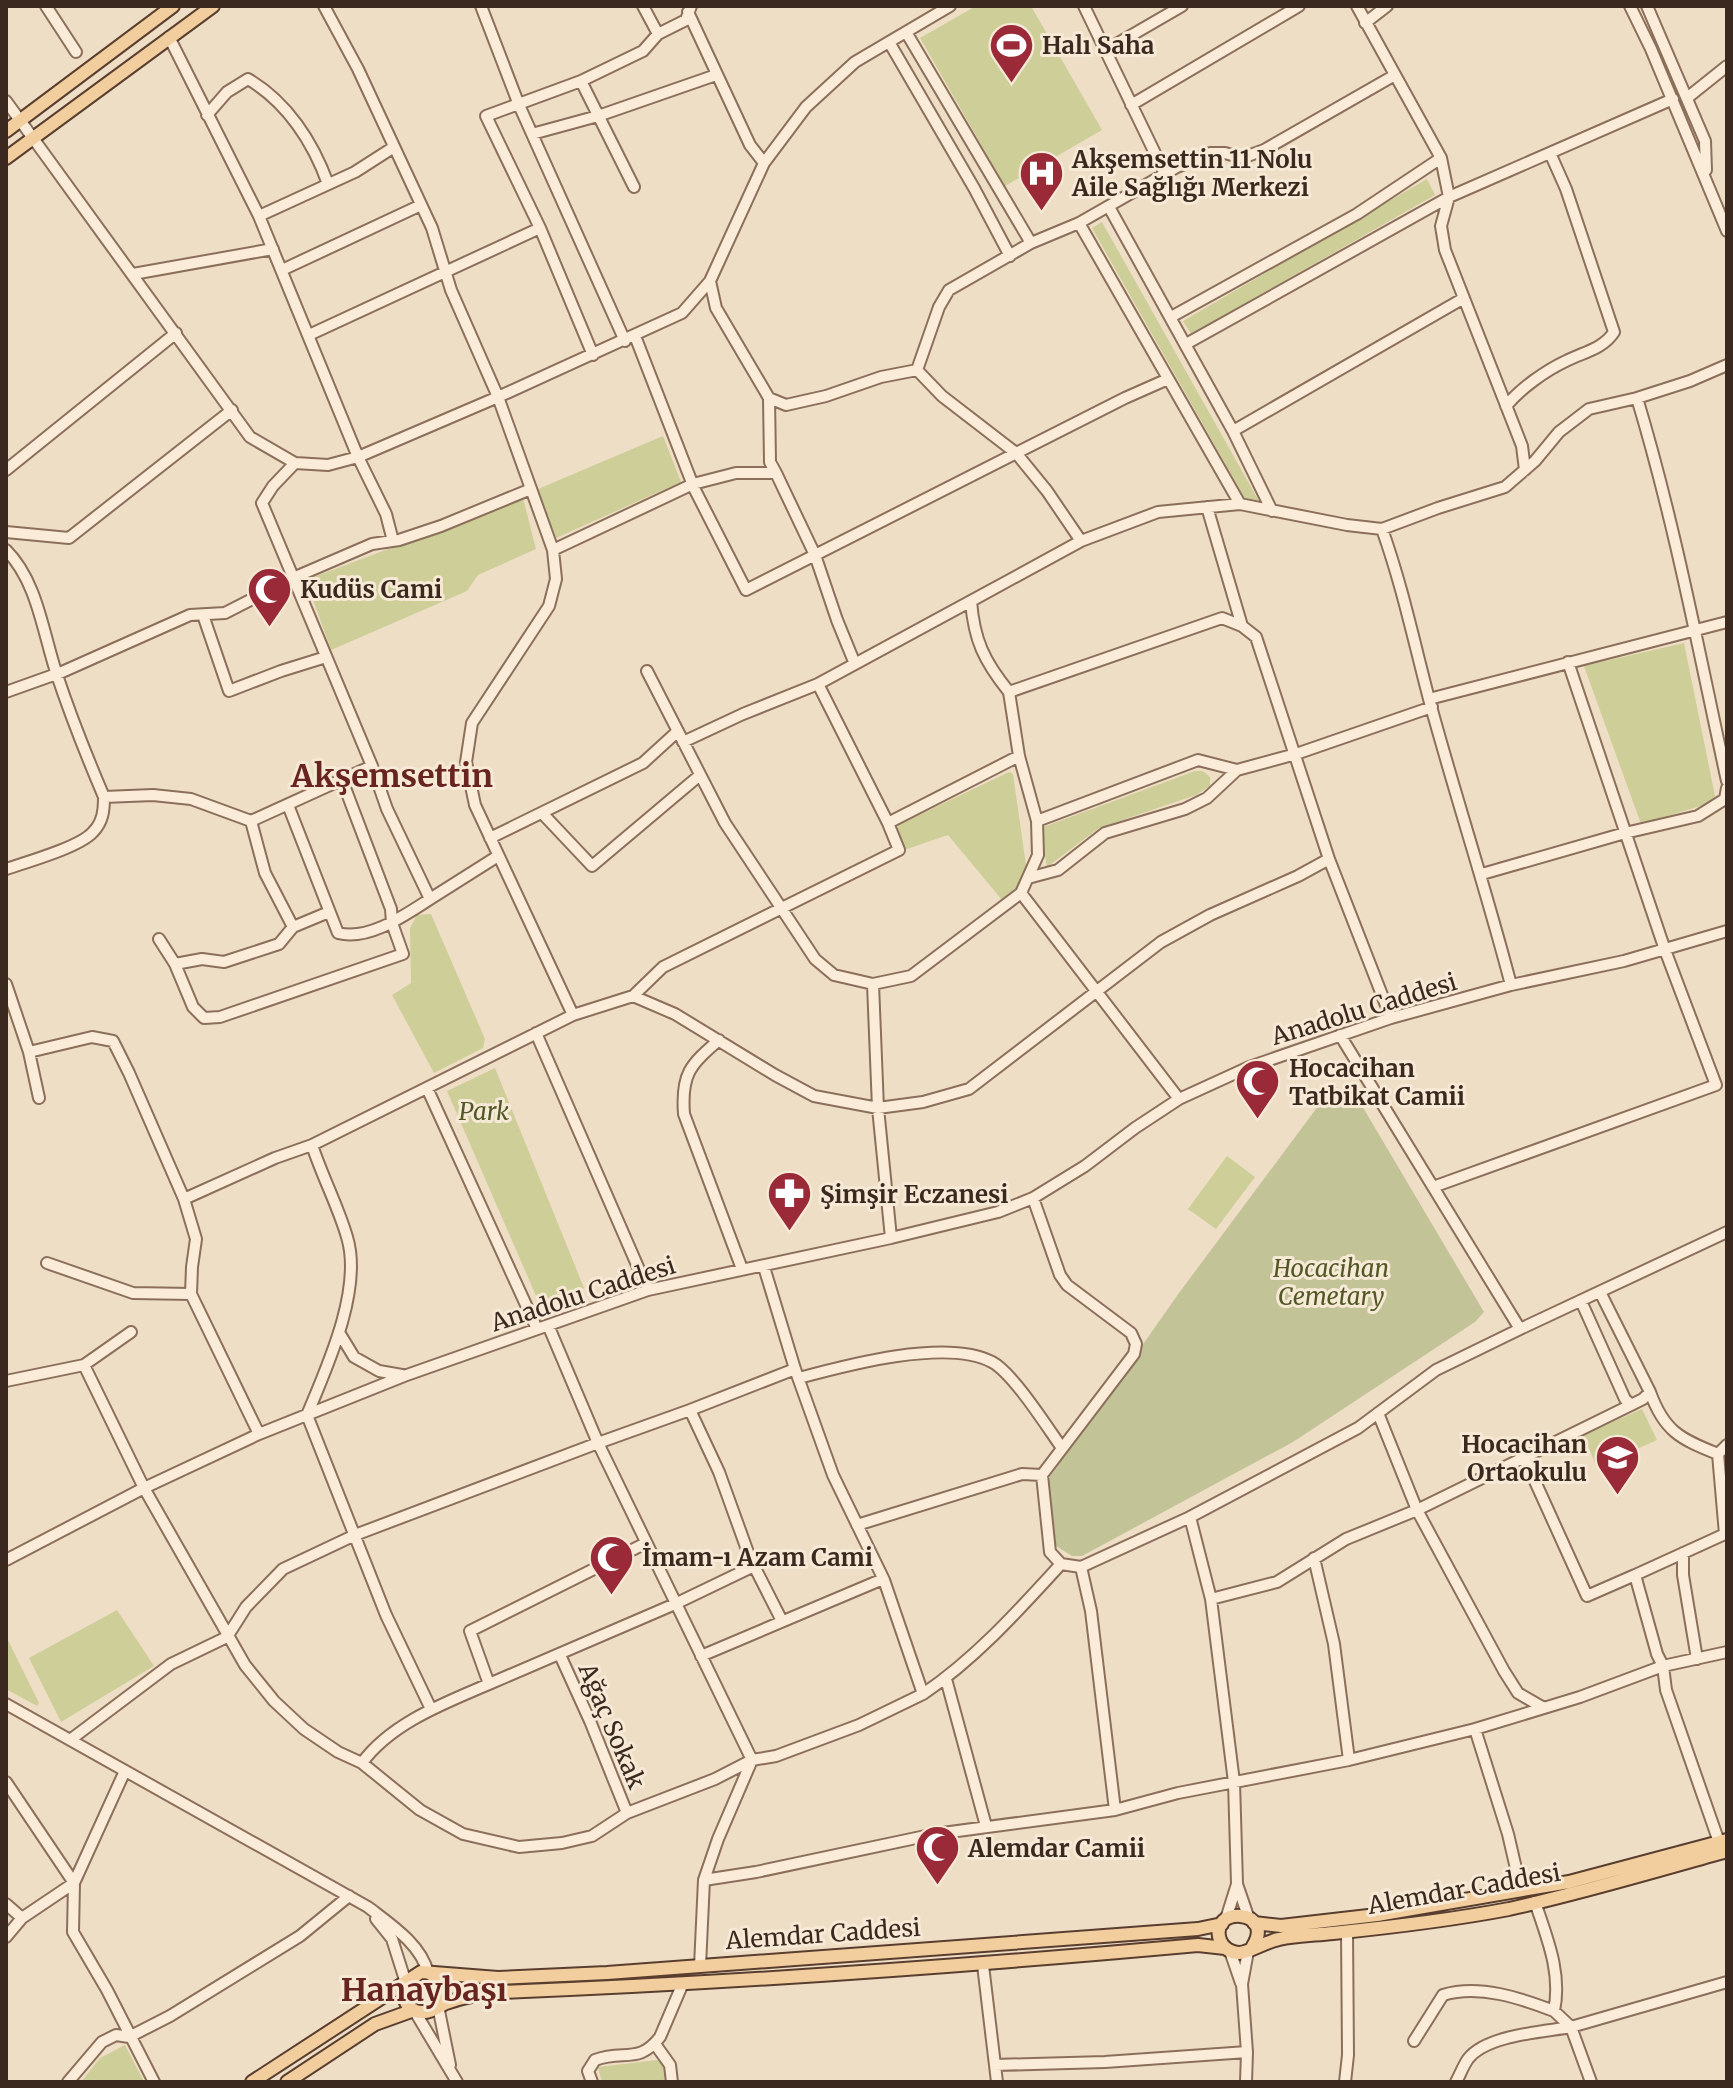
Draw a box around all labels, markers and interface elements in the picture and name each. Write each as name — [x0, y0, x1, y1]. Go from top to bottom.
sports icon: Halı Saha — [987, 21, 1035, 84]
place label: Halı Saha — [1042, 30, 1154, 61]
place label: Akşemsettin 11 Nolu Aile Sağlığı Merkezi — [1071, 144, 1312, 203]
hospital icon: Akşemsettin 11 Nolu Aile Sağlığı Merkezi — [1017, 149, 1065, 212]
mosque icon: Kudüs Cami — [245, 565, 293, 628]
place label: Kudüs Cami — [300, 574, 442, 605]
district label: Akşemsettin — [290, 756, 493, 796]
street label: Anadolu Caddesi — [1267, 966, 1461, 1052]
place label: Hocacihan Tatbikat Camii — [1289, 1053, 1465, 1112]
mosque icon: Hocacihan Tatbikat Camii — [1234, 1058, 1282, 1121]
park label: Park — [459, 1096, 509, 1127]
pharmacy icon: Şimşir Eczanesi — [765, 1170, 813, 1233]
place label: Şimşir Eczanesi — [820, 1179, 1008, 1210]
street label: Anadolu Caddesi — [486, 1249, 679, 1339]
park label: Hocacihan Cemetary — [1272, 1253, 1389, 1312]
place label: Hocacihan Ortaokulu — [1461, 1429, 1587, 1488]
school or university icon: Hocacihan Ortaokulu — [1594, 1434, 1642, 1497]
mosque icon: İmam-ı Azam Cami — [587, 1533, 635, 1596]
place label: İmam-ı Azam Cami — [642, 1542, 873, 1573]
street label: Ağaç Sokak — [571, 1658, 653, 1794]
mosque icon: Alemdar Camii — [913, 1824, 961, 1887]
place label: Alemdar Camii — [967, 1833, 1145, 1864]
street label: Alemdar Caddesi — [1364, 1857, 1563, 1921]
street label: Alemdar Caddesi — [724, 1912, 922, 1956]
district label: Hanaybaşı — [341, 1970, 507, 2010]

